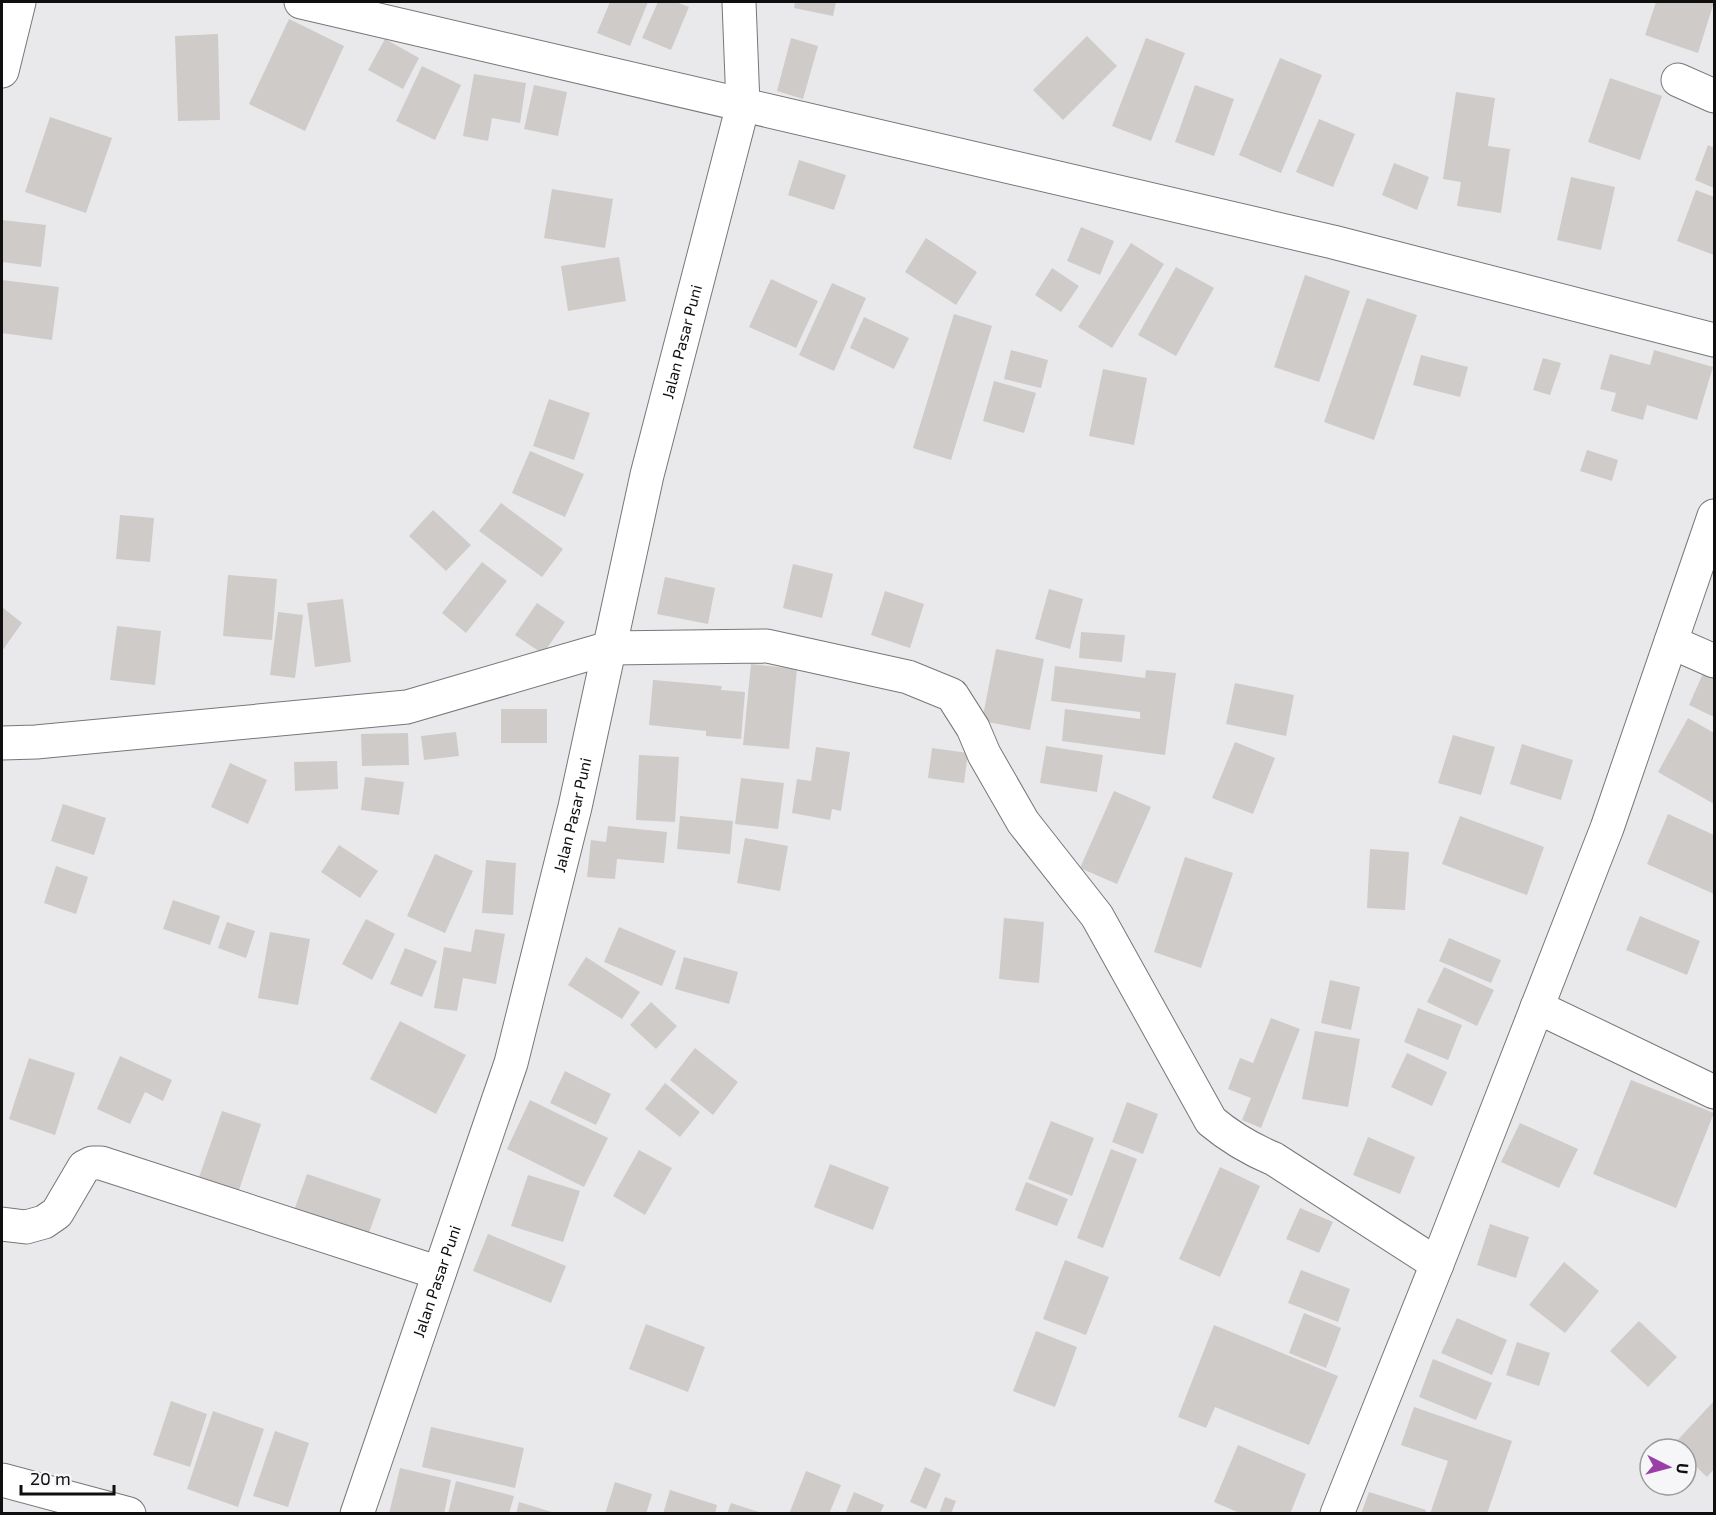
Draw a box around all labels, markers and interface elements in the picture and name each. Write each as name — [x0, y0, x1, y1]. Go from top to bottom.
street label: Jalan Pasar Puni — [657, 282, 705, 401]
street label: Jalan Pasar Puni — [549, 756, 594, 874]
street label: Jalan Pasar Puni — [408, 1222, 464, 1340]
north arrow — [1638, 1437, 1698, 1497]
scale bar — [21, 1458, 114, 1496]
text: U — [1673, 1462, 1693, 1475]
text: 20 m — [30, 1467, 71, 1489]

